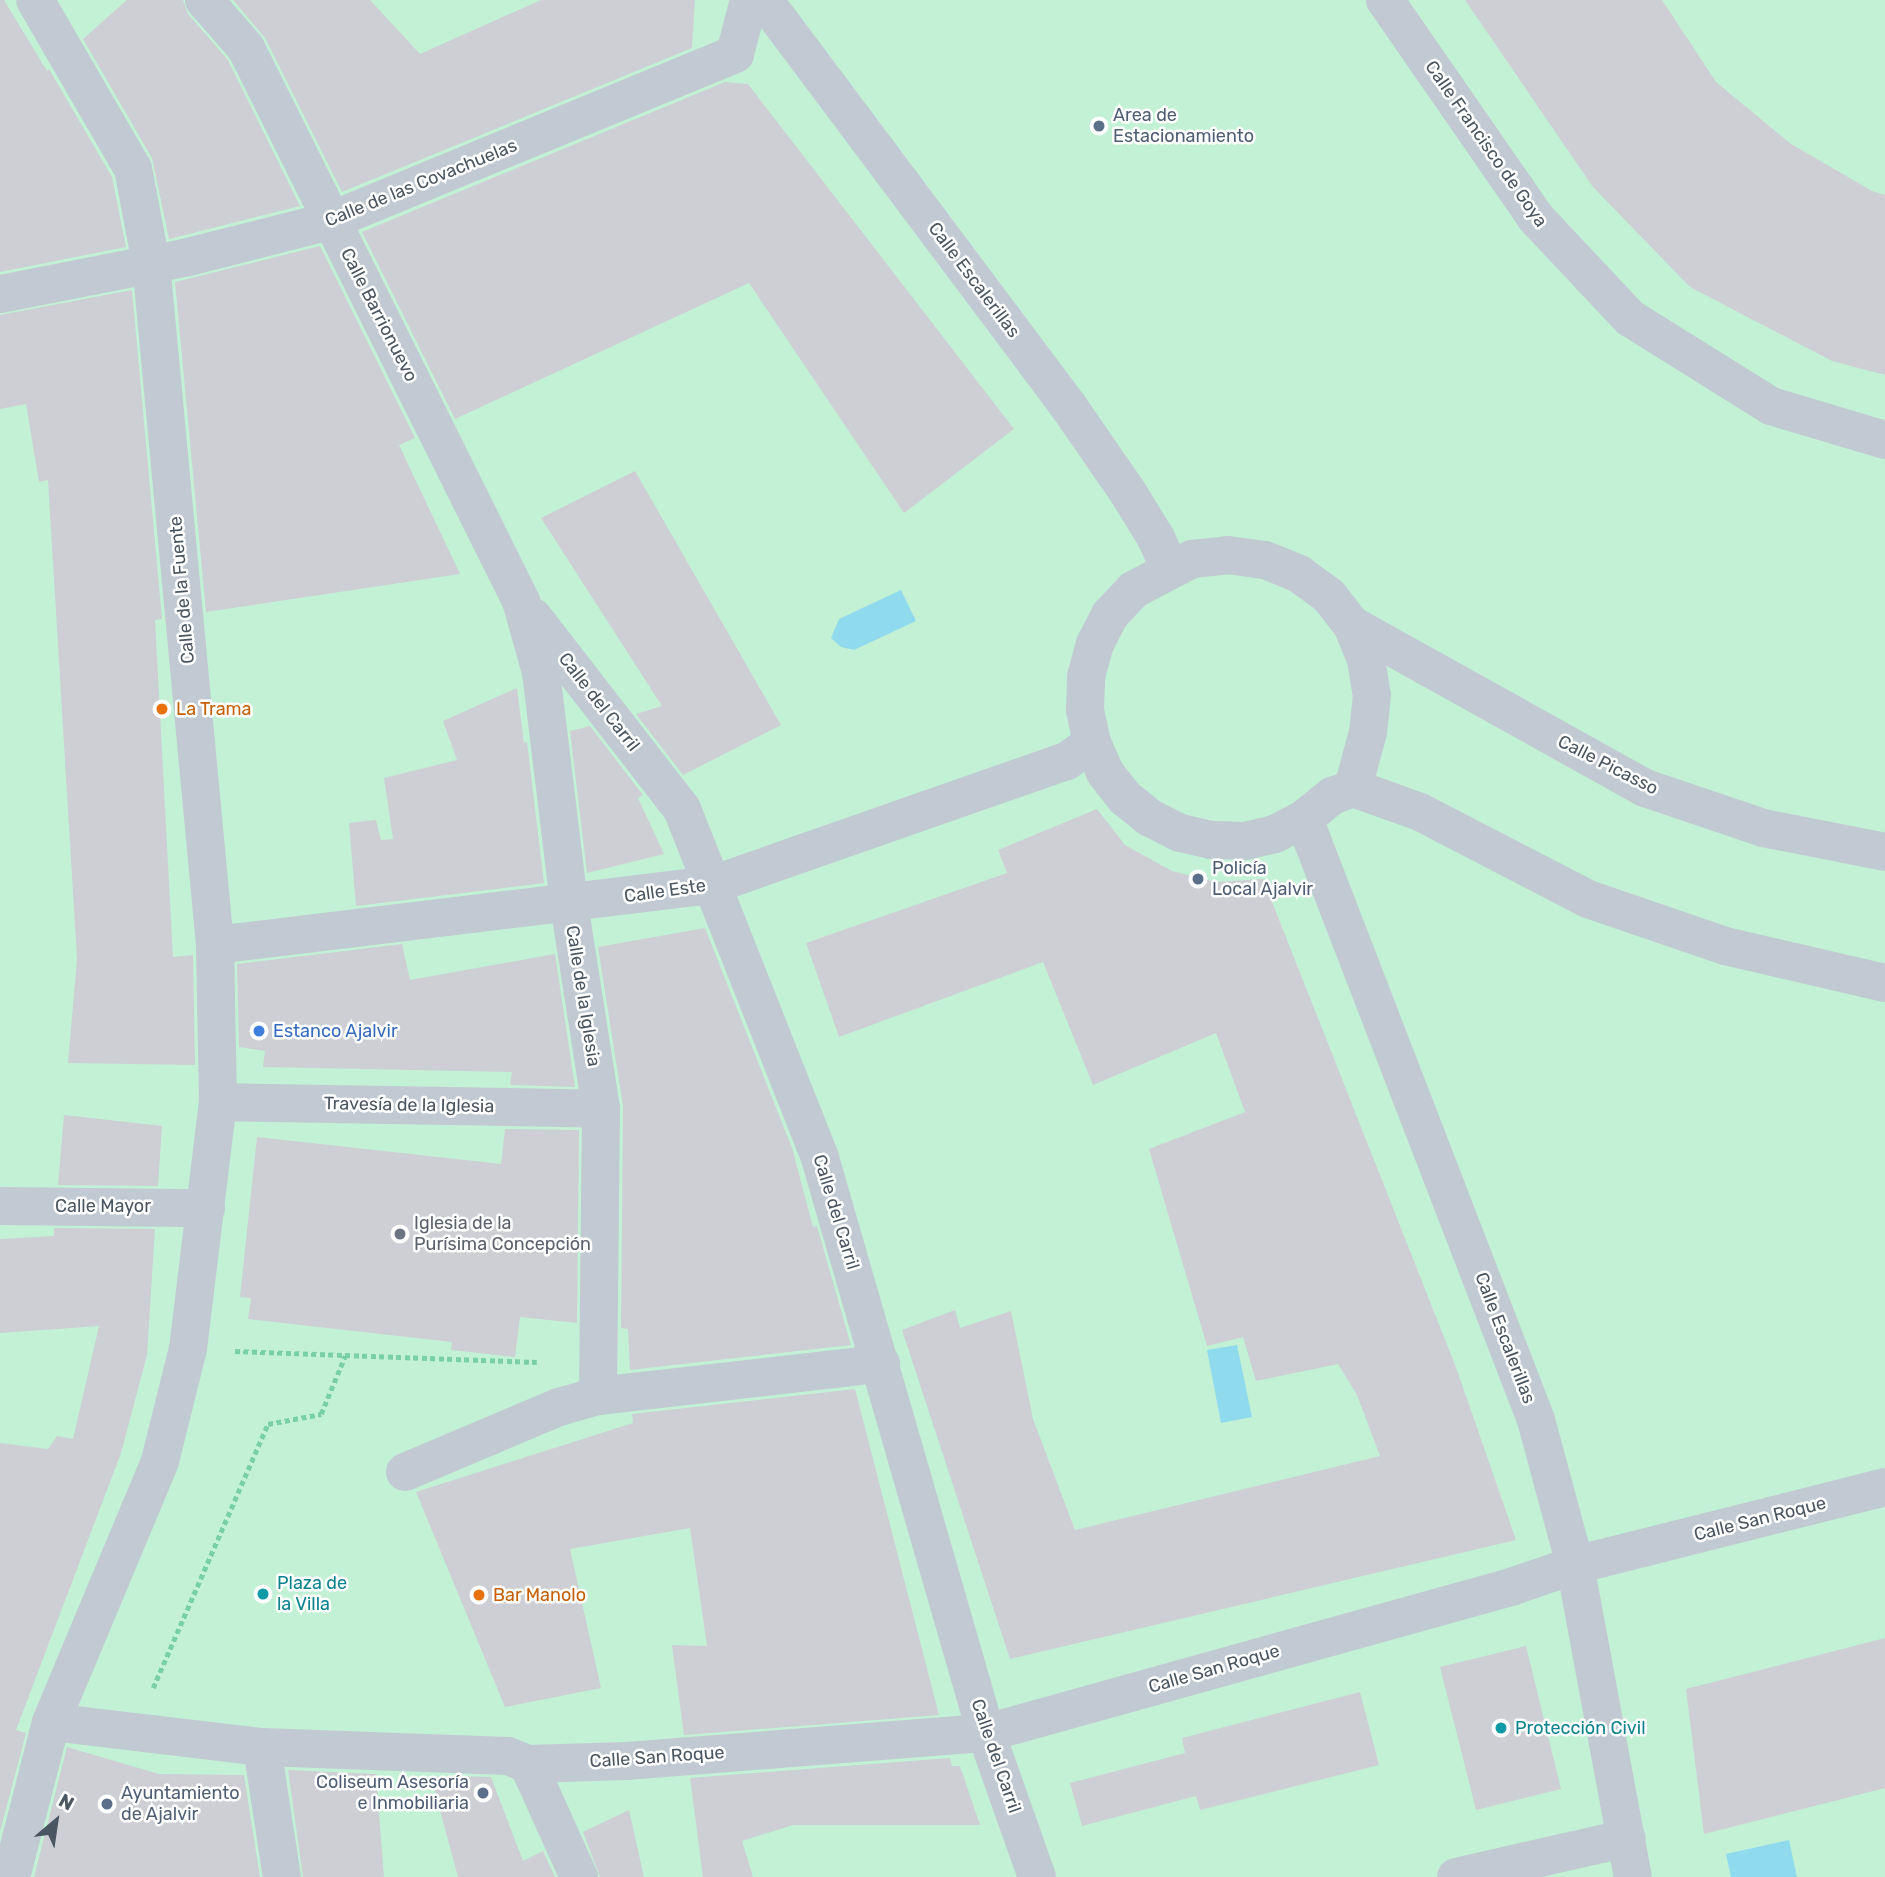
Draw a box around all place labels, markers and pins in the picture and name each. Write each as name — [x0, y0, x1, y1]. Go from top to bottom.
place label: Area de Estacionamiento — [1113, 105, 1254, 148]
marker: Area de Estacionamiento — [1091, 118, 1107, 134]
place label: La Trama — [176, 698, 252, 720]
marker: La Trama — [154, 701, 170, 717]
place label: Policía Local Ajalvir — [1212, 858, 1314, 900]
marker: Policía Local Ajalvir — [1190, 871, 1206, 887]
place label: Estanco Ajalvir — [273, 1020, 398, 1042]
marker: Estanco Ajalvir — [251, 1023, 267, 1039]
place label: Iglesia de la Purísima Concepción — [414, 1213, 591, 1256]
marker: Iglesia de la Purísima Concepción — [392, 1226, 408, 1242]
place label: Plaza de la Villa — [277, 1573, 347, 1616]
place label: Bar Manolo — [493, 1584, 586, 1606]
marker: Plaza de la Villa — [255, 1586, 271, 1602]
marker: Bar Manolo — [471, 1587, 487, 1603]
place label: Protección Civil — [1515, 1717, 1646, 1739]
marker: Protección Civil — [1493, 1720, 1509, 1736]
place label: Coliseum Asesoría e Inmobiliaria — [315, 1772, 469, 1814]
place label: Ayuntamiento de Ajalvir — [121, 1783, 240, 1826]
marker: Coliseum Asesoría e Inmobiliaria — [475, 1785, 491, 1801]
marker: Ayuntamiento de Ajalvir — [99, 1796, 115, 1812]

